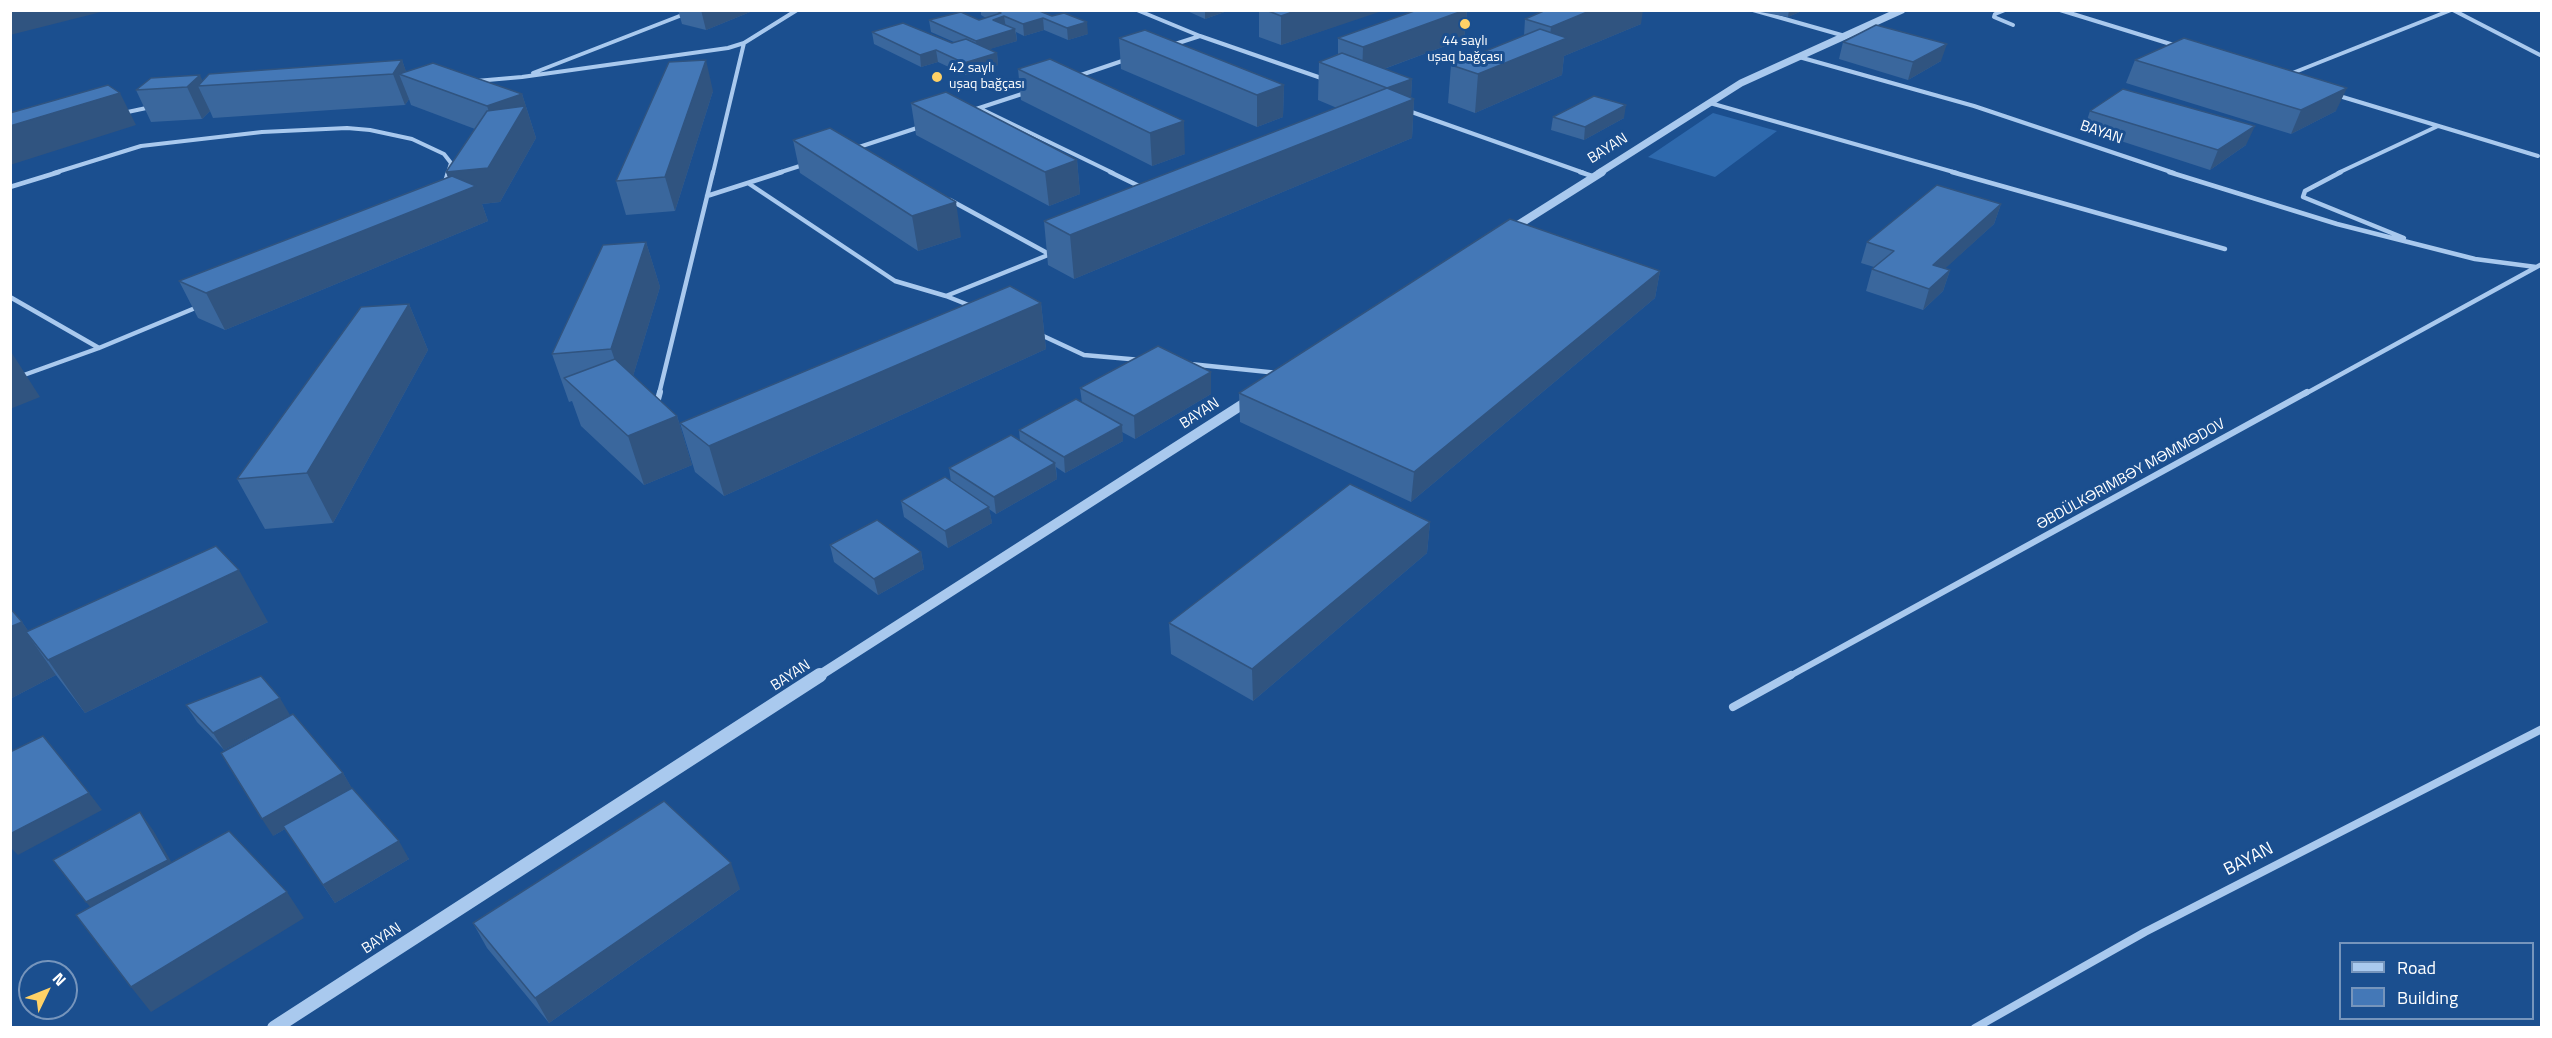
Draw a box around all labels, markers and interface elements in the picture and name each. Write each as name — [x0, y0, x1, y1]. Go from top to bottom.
marker: 44 saylı uşaq bağçası — [1458, 17, 1472, 31]
place label: 44 saylı uşaq bağçası — [1427, 34, 1503, 66]
place label: 42 saylı uşaq bağçası — [949, 61, 1025, 94]
marker: 42 saylı uşaq bağçası — [930, 70, 944, 84]
street label: BAYAN — [2077, 117, 2125, 149]
street label: BAYAN — [1585, 130, 1631, 168]
street label: BAYAN — [1177, 395, 1223, 433]
street label: ƏBDÜLKƏRIMBƏY MƏMMƏDOV — [2034, 416, 2228, 534]
street label: BAYAN — [768, 657, 814, 695]
street label: BAYAN — [2221, 838, 2277, 882]
street label: BAYAN — [359, 920, 405, 958]
legend — [2339, 942, 2534, 1020]
text: Road — [2397, 954, 2436, 981]
north arrow — [18, 960, 78, 1020]
text: N — [47, 967, 72, 991]
text: Building — [2397, 984, 2458, 1011]

